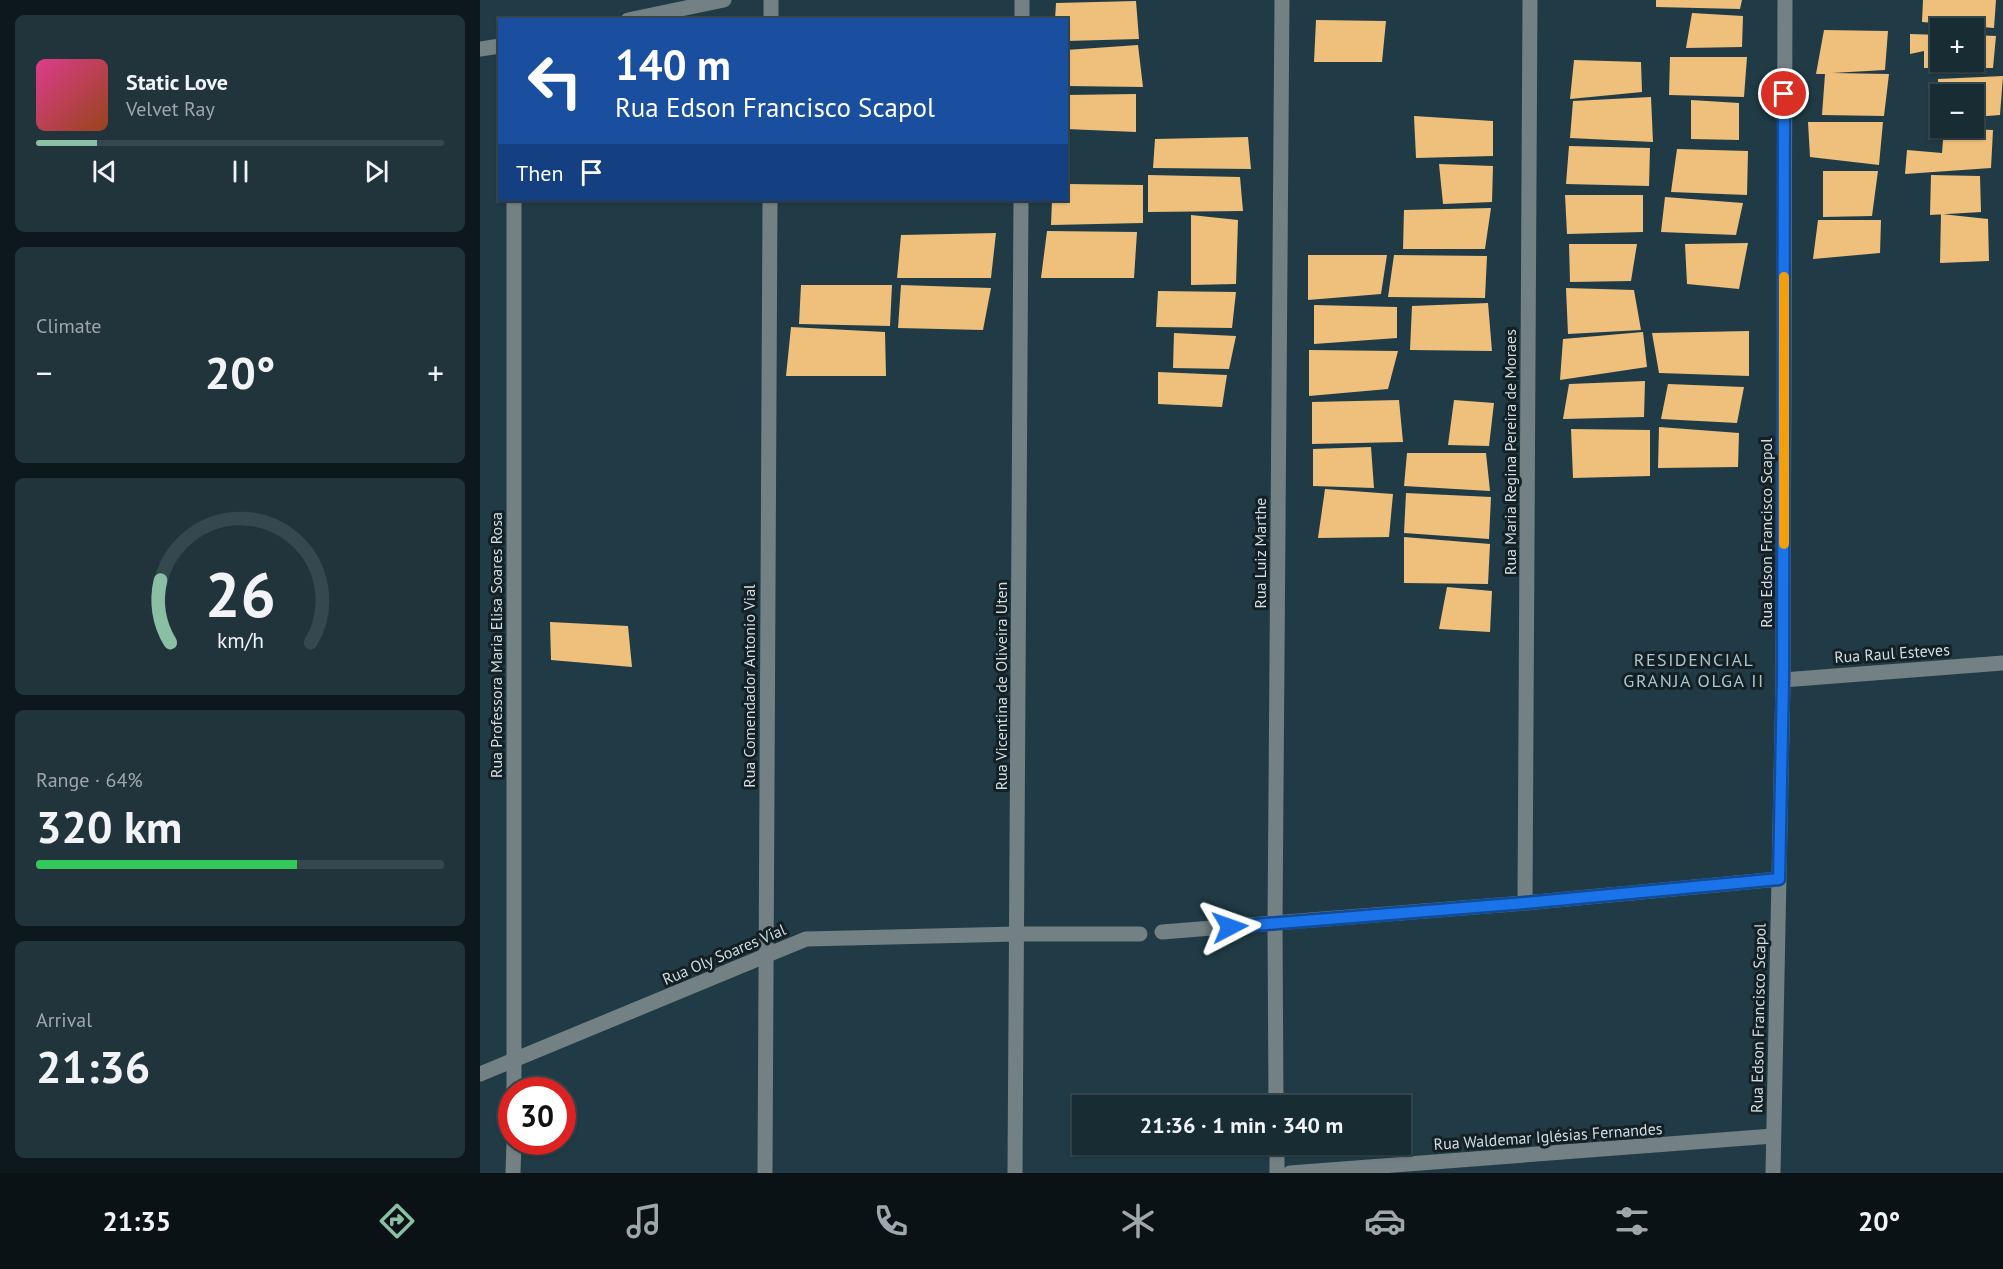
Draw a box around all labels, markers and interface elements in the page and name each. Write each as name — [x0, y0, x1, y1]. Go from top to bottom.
map controls — [1930, 18, 1984, 138]
button: + — [1930, 18, 1984, 72]
text: 140 m — [615, 37, 731, 92]
icon: left — [516, 42, 594, 120]
text: Static Love — [126, 68, 228, 96]
pin — [1758, 68, 1809, 119]
icon: arrive — [1767, 77, 1800, 110]
button: − — [1930, 84, 1984, 138]
text: Rua Edson Francisco Scapol — [615, 90, 935, 124]
text: Velvet Ray — [126, 96, 215, 122]
icon: previous — [88, 155, 121, 188]
icon: pause — [224, 155, 257, 188]
icon: next — [360, 155, 393, 188]
icon: arrive — [575, 156, 608, 189]
text: Then — [516, 159, 563, 187]
text: Climate — [36, 313, 102, 339]
street label: Rua Maria Regina Pereira de Moraes — [1500, 329, 1520, 575]
text: 20° — [205, 343, 275, 401]
text: − — [36, 351, 53, 394]
text: + — [427, 351, 444, 394]
street label: Rua Edson Francisco Scapol — [1756, 438, 1776, 628]
street label: Rua Luiz Marthe — [1250, 498, 1270, 608]
street label: Rua Professora Maria Elisa Soares Rosa — [486, 512, 506, 778]
text: 26 — [205, 554, 275, 635]
street label: Rua Vicentina de Oliveira Uten — [991, 582, 1011, 790]
street label: Rua Comendador Antonio Vial — [739, 584, 759, 788]
text: km/h — [216, 627, 263, 655]
street label: Rua Raul Esteves — [1834, 639, 1951, 667]
district label: RESIDENCIAL GRANJA OLGA II — [1623, 648, 1765, 692]
text: Range · 64% — [36, 767, 143, 793]
text: 320 km — [36, 797, 182, 855]
position arrow — [1198, 895, 1262, 959]
street label: Rua Oly Soares Vial — [659, 919, 789, 989]
street label: Rua Edson Francisco Scapol — [1746, 923, 1770, 1113]
text: Arrival — [36, 1007, 92, 1033]
text: 21:36 — [36, 1037, 150, 1095]
speed limit sign: 30 — [498, 1077, 576, 1155]
text: 21:36 · 1 min · 340 m — [1140, 1111, 1343, 1139]
street label: Rua Waldemar Iglésias Fernandes — [1433, 1118, 1663, 1154]
icon: directions — [376, 1200, 418, 1242]
icon: music — [623, 1200, 665, 1242]
icon: phone — [870, 1200, 912, 1242]
icon: climate — [1117, 1200, 1159, 1242]
icon: car — [1364, 1200, 1406, 1242]
icon: filters — [1611, 1200, 1653, 1242]
text: 21:35 — [103, 1204, 171, 1238]
text: 20° — [1858, 1204, 1900, 1238]

